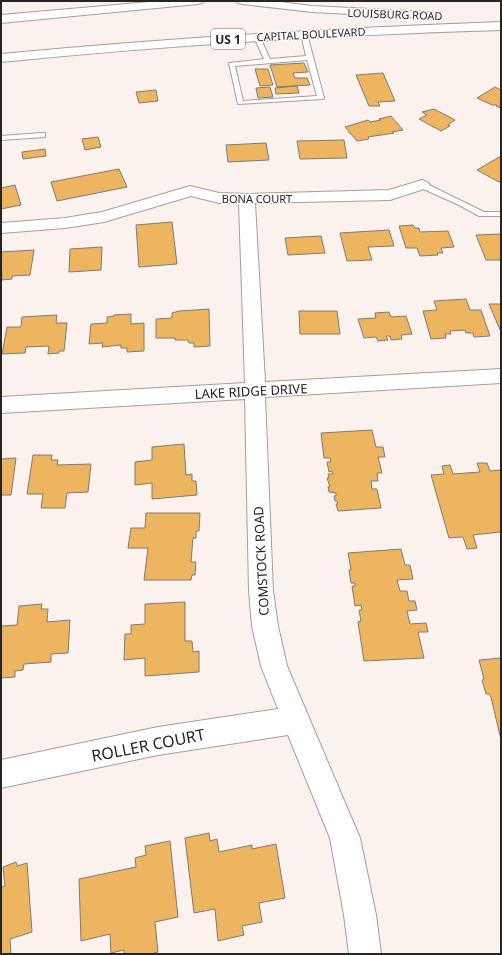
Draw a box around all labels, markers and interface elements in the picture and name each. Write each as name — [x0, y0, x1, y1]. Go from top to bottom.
street label: LOUISBURG ROAD — [347, 5, 443, 23]
street label: CAPITAL BOULEVARD — [256, 24, 366, 44]
road number: US 1 — [211, 29, 245, 49]
street label: BONA COURT — [222, 191, 292, 206]
street label: LAKE RIDGE DRIVE — [194, 379, 308, 403]
street label: COMSTOCK ROAD — [249, 506, 273, 616]
street label: ROLLER COURT — [89, 723, 207, 767]

